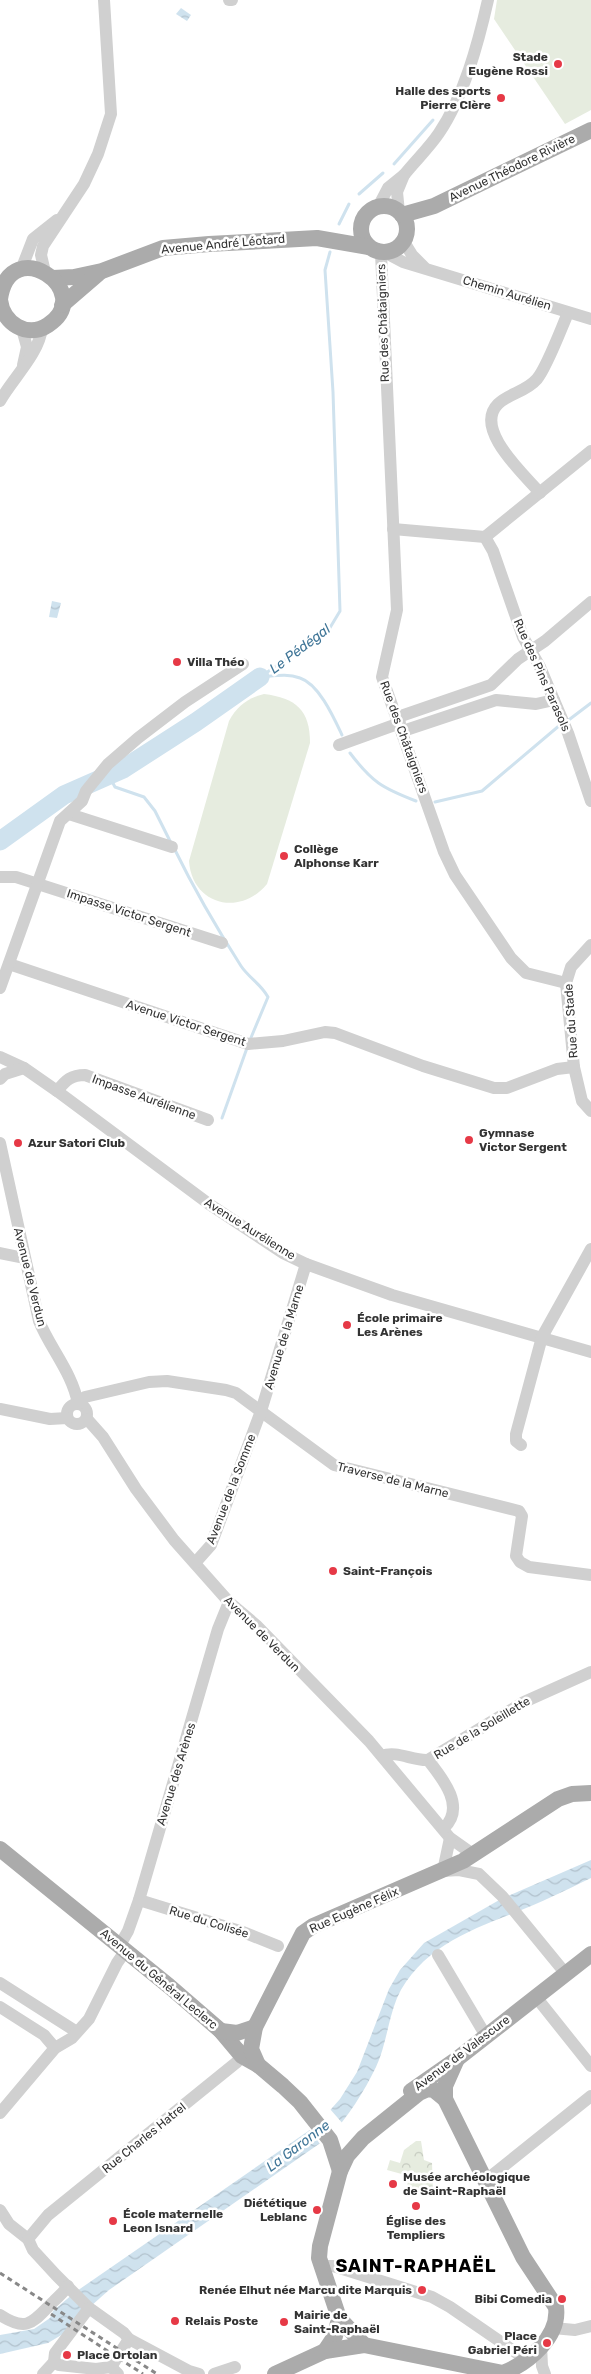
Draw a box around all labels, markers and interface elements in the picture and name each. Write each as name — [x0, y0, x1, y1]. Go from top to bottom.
place label: Stade Eugène Rossi — [468, 50, 548, 78]
marker: Stade Eugène Rossi — [552, 58, 564, 70]
place label: Halle des sports Pierre Clère — [395, 84, 491, 112]
marker: Halle des sports Pierre Clère — [495, 92, 507, 104]
street label: Avenue Théodore Rivière — [447, 131, 578, 205]
street label: Avenue André Léotard — [160, 232, 286, 256]
street label: Rue des Châtaigniers — [374, 264, 392, 382]
street label: Chemin Aurélien — [461, 273, 553, 313]
street label: Rue des Pins Parasols — [511, 616, 573, 734]
water label: Le Pédégal — [266, 620, 334, 677]
place label: Villa Théo — [187, 655, 244, 669]
marker: Villa Théo — [171, 656, 183, 668]
street label: Rue des Châtaigniers — [377, 679, 431, 795]
place label: Collège Alphonse Karr — [294, 842, 379, 870]
marker: Collège Alphonse Karr — [278, 850, 290, 862]
street label: Impasse Victor Sergent — [65, 886, 193, 940]
street label: Rue du Stade — [561, 983, 581, 1059]
street label: Avenue Victor Sergent — [124, 997, 248, 1049]
street label: Impasse Aurélienne — [90, 1072, 198, 1122]
place label: Gymnase Victor Sergent — [479, 1126, 567, 1154]
marker: Gymnase Victor Sergent — [463, 1134, 475, 1146]
place label: Azur Satori Club — [28, 1136, 126, 1150]
marker: Azur Satori Club — [12, 1137, 24, 1149]
street label: Avenue Aurélienne — [202, 1195, 298, 1263]
street label: Avenue de Verdun — [11, 1226, 49, 1328]
street label: Avenue de la Marne — [261, 1283, 307, 1391]
place label: École primaire Les Arènes — [357, 1311, 443, 1339]
marker: École primaire Les Arènes — [341, 1319, 353, 1331]
street label: Avenue de la Somme — [204, 1432, 259, 1546]
street label: Traverse de la Marne — [336, 1459, 450, 1501]
place label: Saint-François — [343, 1564, 433, 1578]
marker: Saint-François — [327, 1565, 339, 1577]
street label: Avenue de Verdun — [221, 1593, 303, 1675]
street label: Rue de la Soleillette — [431, 1694, 533, 1762]
street label: Avenue des Arènes — [154, 1721, 198, 1827]
street label: Rue Eugène Félix — [307, 1884, 401, 1936]
street label: Rue du Colisée — [168, 1903, 251, 1941]
street label: Avenue du Général Leclerc — [98, 1926, 221, 2032]
street label: Avenue de Valescure — [411, 2012, 513, 2094]
street label: Rue Charles Hatrel — [99, 2100, 189, 2176]
water label: La Garonne — [263, 2116, 333, 2175]
place label: Musée archéologique de Saint-Raphaël — [403, 2170, 530, 2198]
marker: Musée archéologique de Saint-Raphaël — [387, 2178, 399, 2190]
place label: Diététique Leblanc — [244, 2196, 307, 2224]
marker: Église des Templiers — [410, 2200, 422, 2212]
marker: Diététique Leblanc — [311, 2204, 323, 2216]
place label: École maternelle Leon Isnard — [123, 2207, 223, 2235]
place label: Église des Templiers — [386, 2214, 446, 2242]
marker: École maternelle Leon Isnard — [107, 2215, 119, 2227]
district label: SAINT-RAPHAËL — [335, 2255, 497, 2277]
place label: Renée Elhut née Marcu dite Marquis — [199, 2283, 412, 2297]
marker: Renée Elhut née Marcu dite Marquis — [416, 2284, 428, 2296]
place label: Bibi Comedia — [475, 2292, 552, 2306]
marker: Bibi Comedia — [556, 2293, 568, 2305]
place label: Mairie de Saint-Raphaël — [294, 2308, 380, 2336]
place label: Relais Poste — [185, 2314, 258, 2328]
marker: Relais Poste — [169, 2315, 181, 2327]
marker: Mairie de Saint-Raphaël — [278, 2316, 290, 2328]
place label: Place Gabriel Péri — [468, 2329, 537, 2357]
marker: Place Gabriel Péri — [541, 2337, 553, 2349]
place label: Place Ortolan — [77, 2348, 158, 2362]
marker: Place Ortolan — [61, 2349, 73, 2361]

